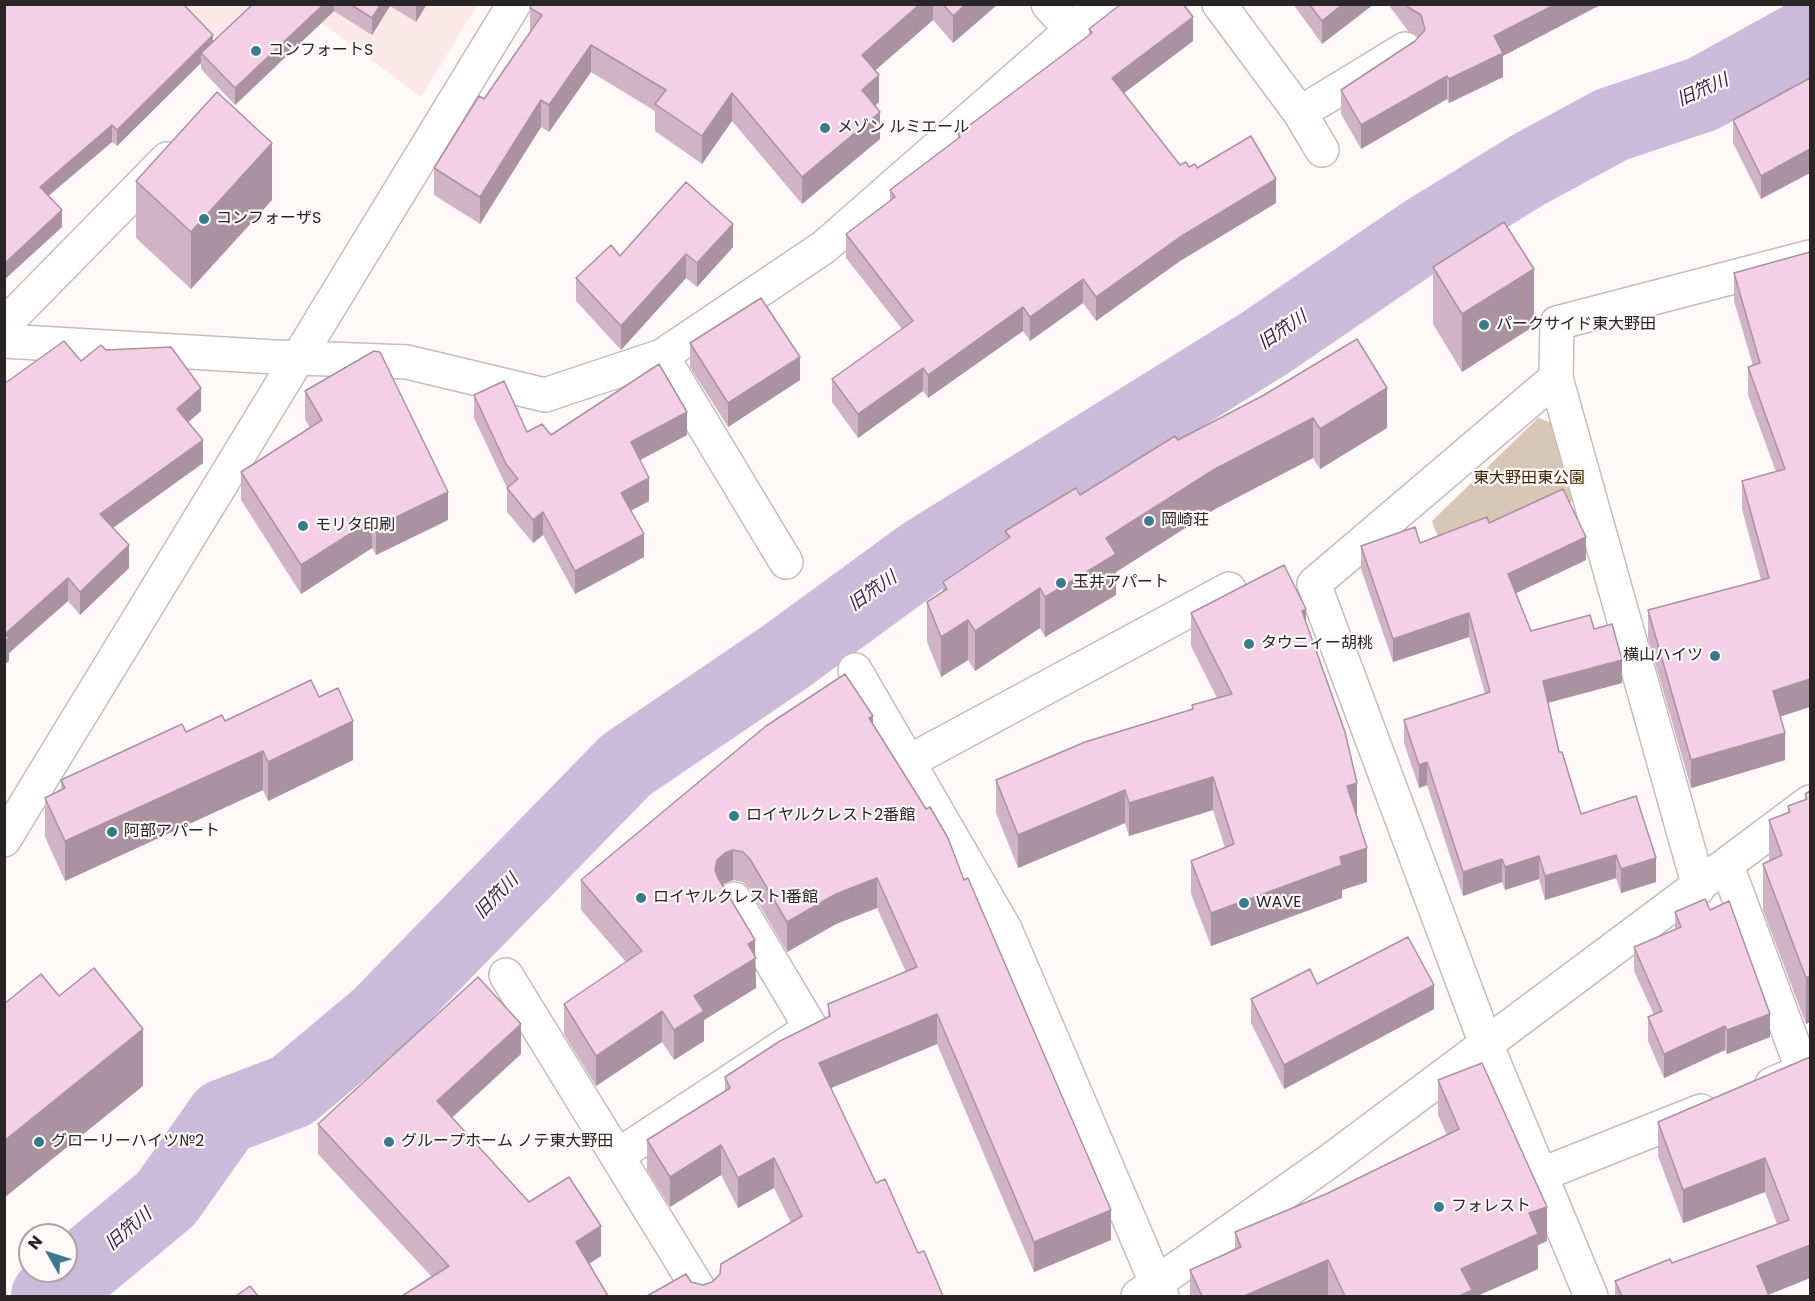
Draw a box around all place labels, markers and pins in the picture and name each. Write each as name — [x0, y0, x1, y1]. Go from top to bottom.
place label: コンフォートS — [268, 41, 373, 61]
marker: コンフォートS — [249, 44, 263, 58]
place label: メゾン ルミエール — [837, 118, 969, 138]
marker: メゾン ルミエール — [818, 121, 832, 135]
place label: コンフォーザS — [216, 209, 321, 229]
marker: コンフォーザS — [197, 212, 211, 226]
place label: パークサイド東大野田 — [1496, 315, 1656, 335]
marker: パークサイド東大野田 — [1477, 318, 1491, 332]
place label: 岡崎荘 — [1161, 511, 1209, 531]
marker: 岡崎荘 — [1142, 514, 1156, 528]
place label: モリタ印刷 — [315, 516, 395, 536]
marker: モリタ印刷 — [296, 519, 310, 533]
place label: 玉井アパート — [1073, 573, 1169, 593]
marker: 玉井アパート — [1054, 576, 1068, 590]
place label: タウニィー胡桃 — [1261, 634, 1373, 654]
marker: タウニィー胡桃 — [1242, 637, 1256, 651]
place label: 横山ハイツ — [1623, 646, 1703, 666]
marker: 横山ハイツ — [1708, 649, 1722, 663]
place label: ロイヤルクレスト2番館 — [746, 806, 915, 826]
marker: ロイヤルクレスト2番館 — [727, 809, 741, 823]
place label: 阿部アパート — [124, 822, 220, 842]
marker: 阿部アパート — [105, 825, 119, 839]
place label: ロイヤルクレスト1番館 — [653, 888, 818, 908]
marker: ロイヤルクレスト1番館 — [634, 891, 648, 905]
place label: WAVE — [1256, 893, 1301, 913]
marker: WAVE — [1237, 896, 1251, 910]
place label: グローリーハイツ№2 — [51, 1132, 204, 1152]
place label: グループホーム ノテ東大野田 — [401, 1132, 613, 1152]
marker: グローリーハイツ№2 — [32, 1135, 46, 1149]
marker: グループホーム ノテ東大野田 — [382, 1135, 396, 1149]
place label: フォレスト — [1451, 1197, 1531, 1217]
marker: フォレスト — [1432, 1200, 1446, 1214]

